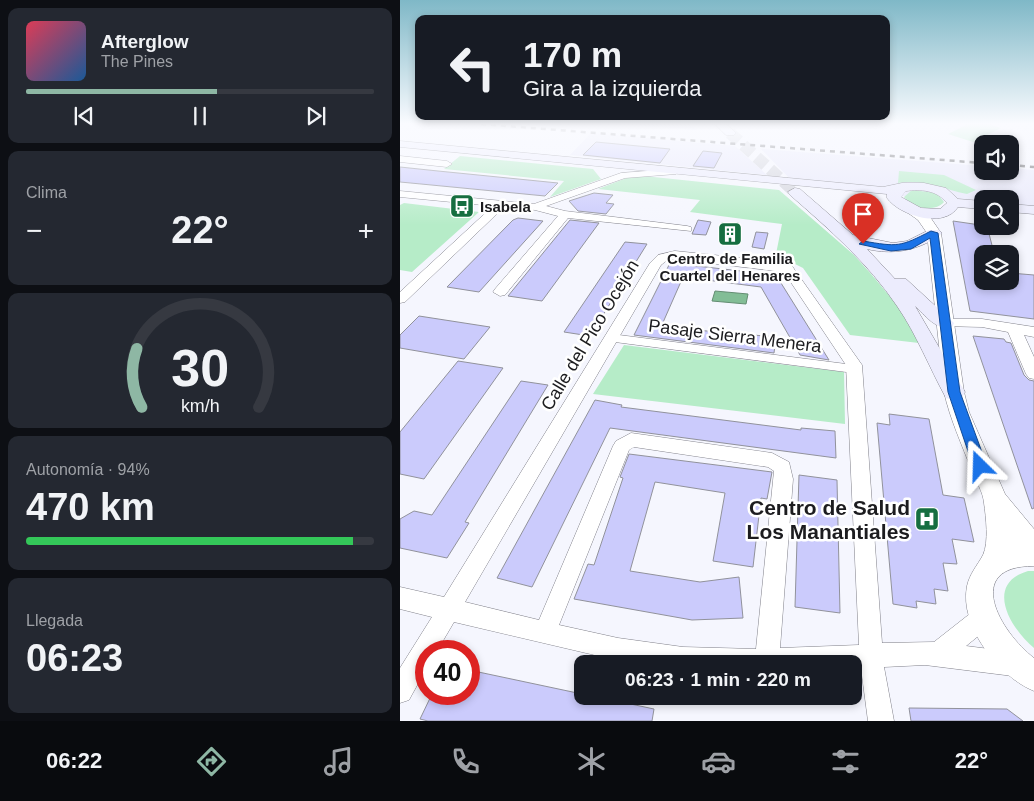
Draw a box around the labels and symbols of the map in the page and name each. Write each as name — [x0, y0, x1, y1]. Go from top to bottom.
bus stop icon: Isabela — [449, 193, 475, 219]
pin — [842, 193, 884, 244]
place label: Isabela — [480, 198, 532, 215]
building icon: Centro de Familia Cuartel del Henares — [717, 221, 743, 247]
place label: Centro de Familia Cuartel del Henares — [660, 250, 800, 284]
street label: Calle del Pico Ocejón — [537, 256, 643, 414]
street label: Pasaje Sierra Menera — [647, 315, 824, 357]
position arrow — [953, 439, 1005, 491]
place label: Centro de Salud Los Manantiales — [747, 496, 910, 543]
hospital icon: Centro de Salud Los Manantiales — [914, 506, 940, 532]
speed limit sign: 40 — [415, 640, 480, 705]

